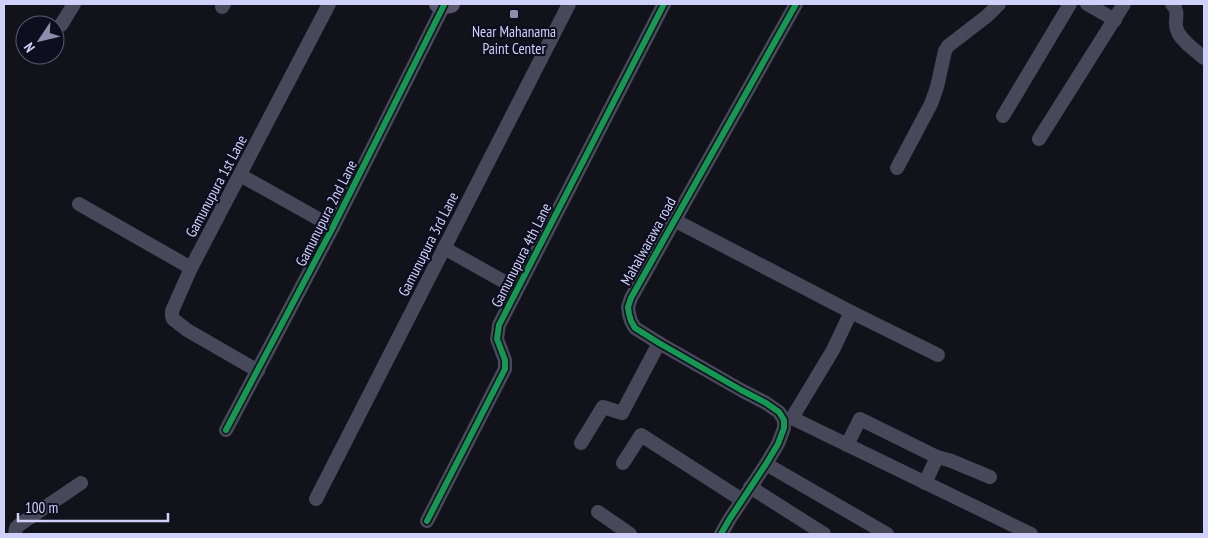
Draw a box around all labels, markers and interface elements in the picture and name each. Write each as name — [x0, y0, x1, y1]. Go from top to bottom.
marker: Near Mahanama Paint Center — [508, 8, 520, 20]
north arrow — [15, 15, 65, 65]
place label: Near Mahanama Paint Center — [472, 22, 556, 58]
text: N — [20, 39, 39, 56]
street label: Gamunupura 1st Lane — [181, 132, 251, 240]
street label: Gamunupura 2nd Lane — [291, 157, 361, 269]
street label: Gamunupura 3rd Lane — [394, 189, 462, 299]
street label: Mahalwarawa road — [616, 194, 680, 288]
street label: Gamunupura 4th Lane — [487, 200, 555, 310]
scale bar — [18, 490, 168, 522]
text: 100 m — [25, 498, 58, 517]

